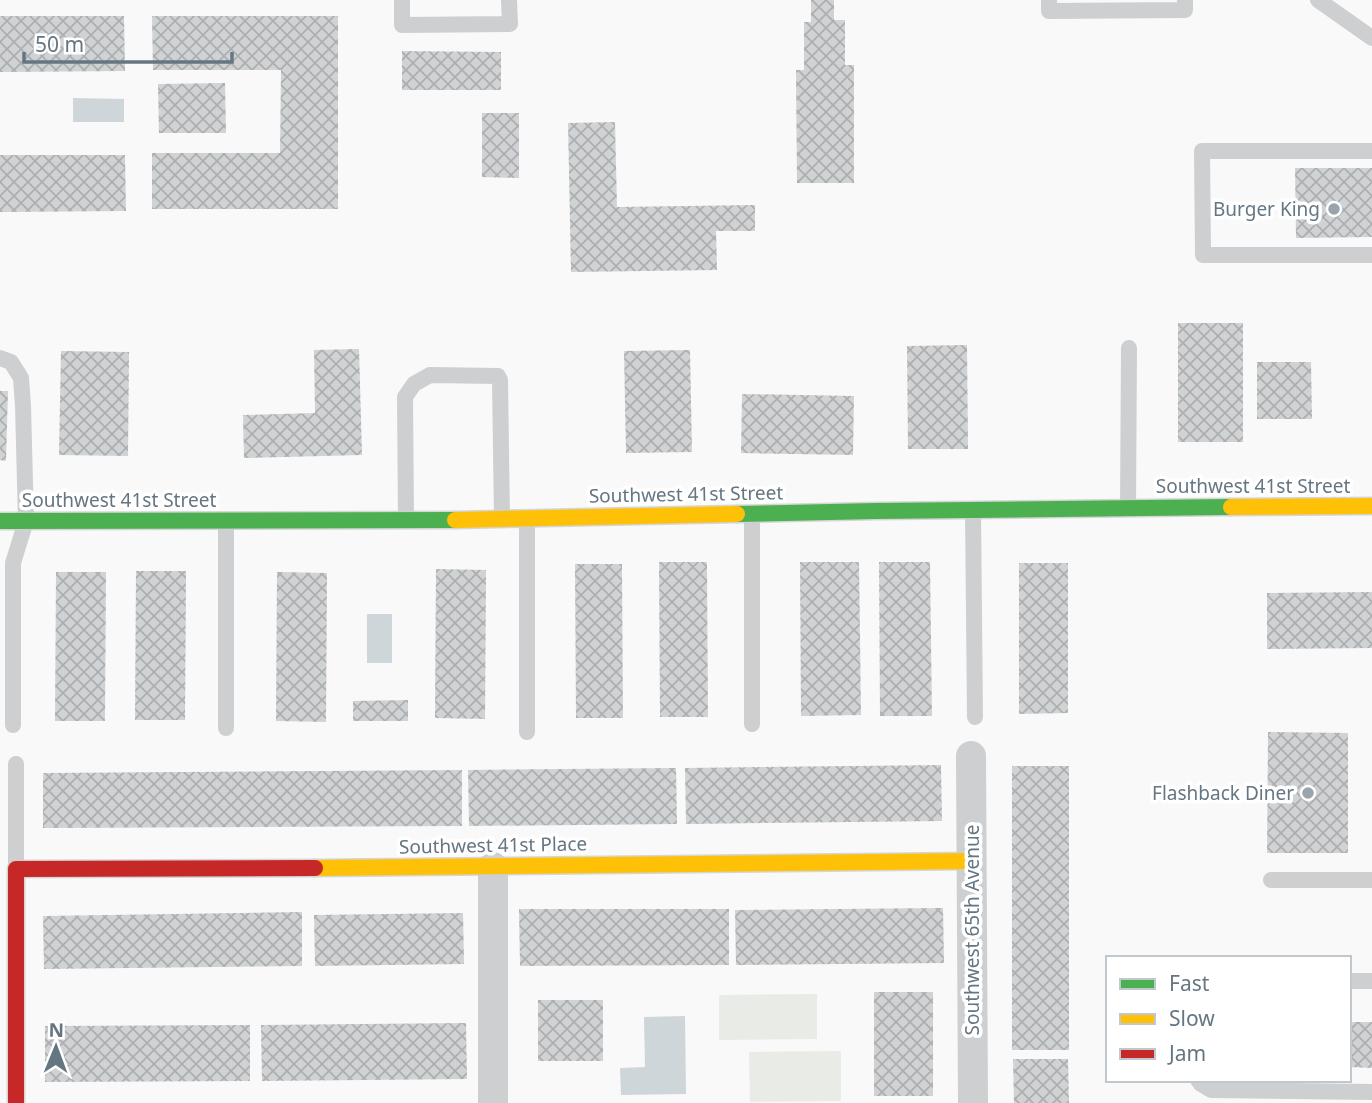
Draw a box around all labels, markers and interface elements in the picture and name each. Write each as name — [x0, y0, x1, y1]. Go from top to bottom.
scale bar — [24, 21, 233, 65]
text: 50 m — [35, 30, 84, 58]
place label: Burger King — [1213, 196, 1320, 222]
marker: Burger King — [1326, 201, 1342, 217]
street label: Southwest 41st Street — [1156, 473, 1350, 499]
street label: Southwest 41st Street — [589, 479, 784, 509]
street label: Southwest 41st Street — [22, 487, 216, 513]
place label: Flashback Diner — [1152, 780, 1294, 806]
marker: Flashback Diner — [1300, 785, 1316, 801]
street label: Southwest 65th Avenue — [959, 825, 985, 1035]
street label: Southwest 41st Place — [399, 830, 587, 860]
legend — [1106, 956, 1351, 1082]
text: Fast — [1169, 969, 1210, 997]
text: Slow — [1169, 1004, 1215, 1032]
north arrow — [21, 1012, 91, 1082]
text: N — [48, 1017, 64, 1043]
text: Jam — [1167, 1039, 1206, 1067]

